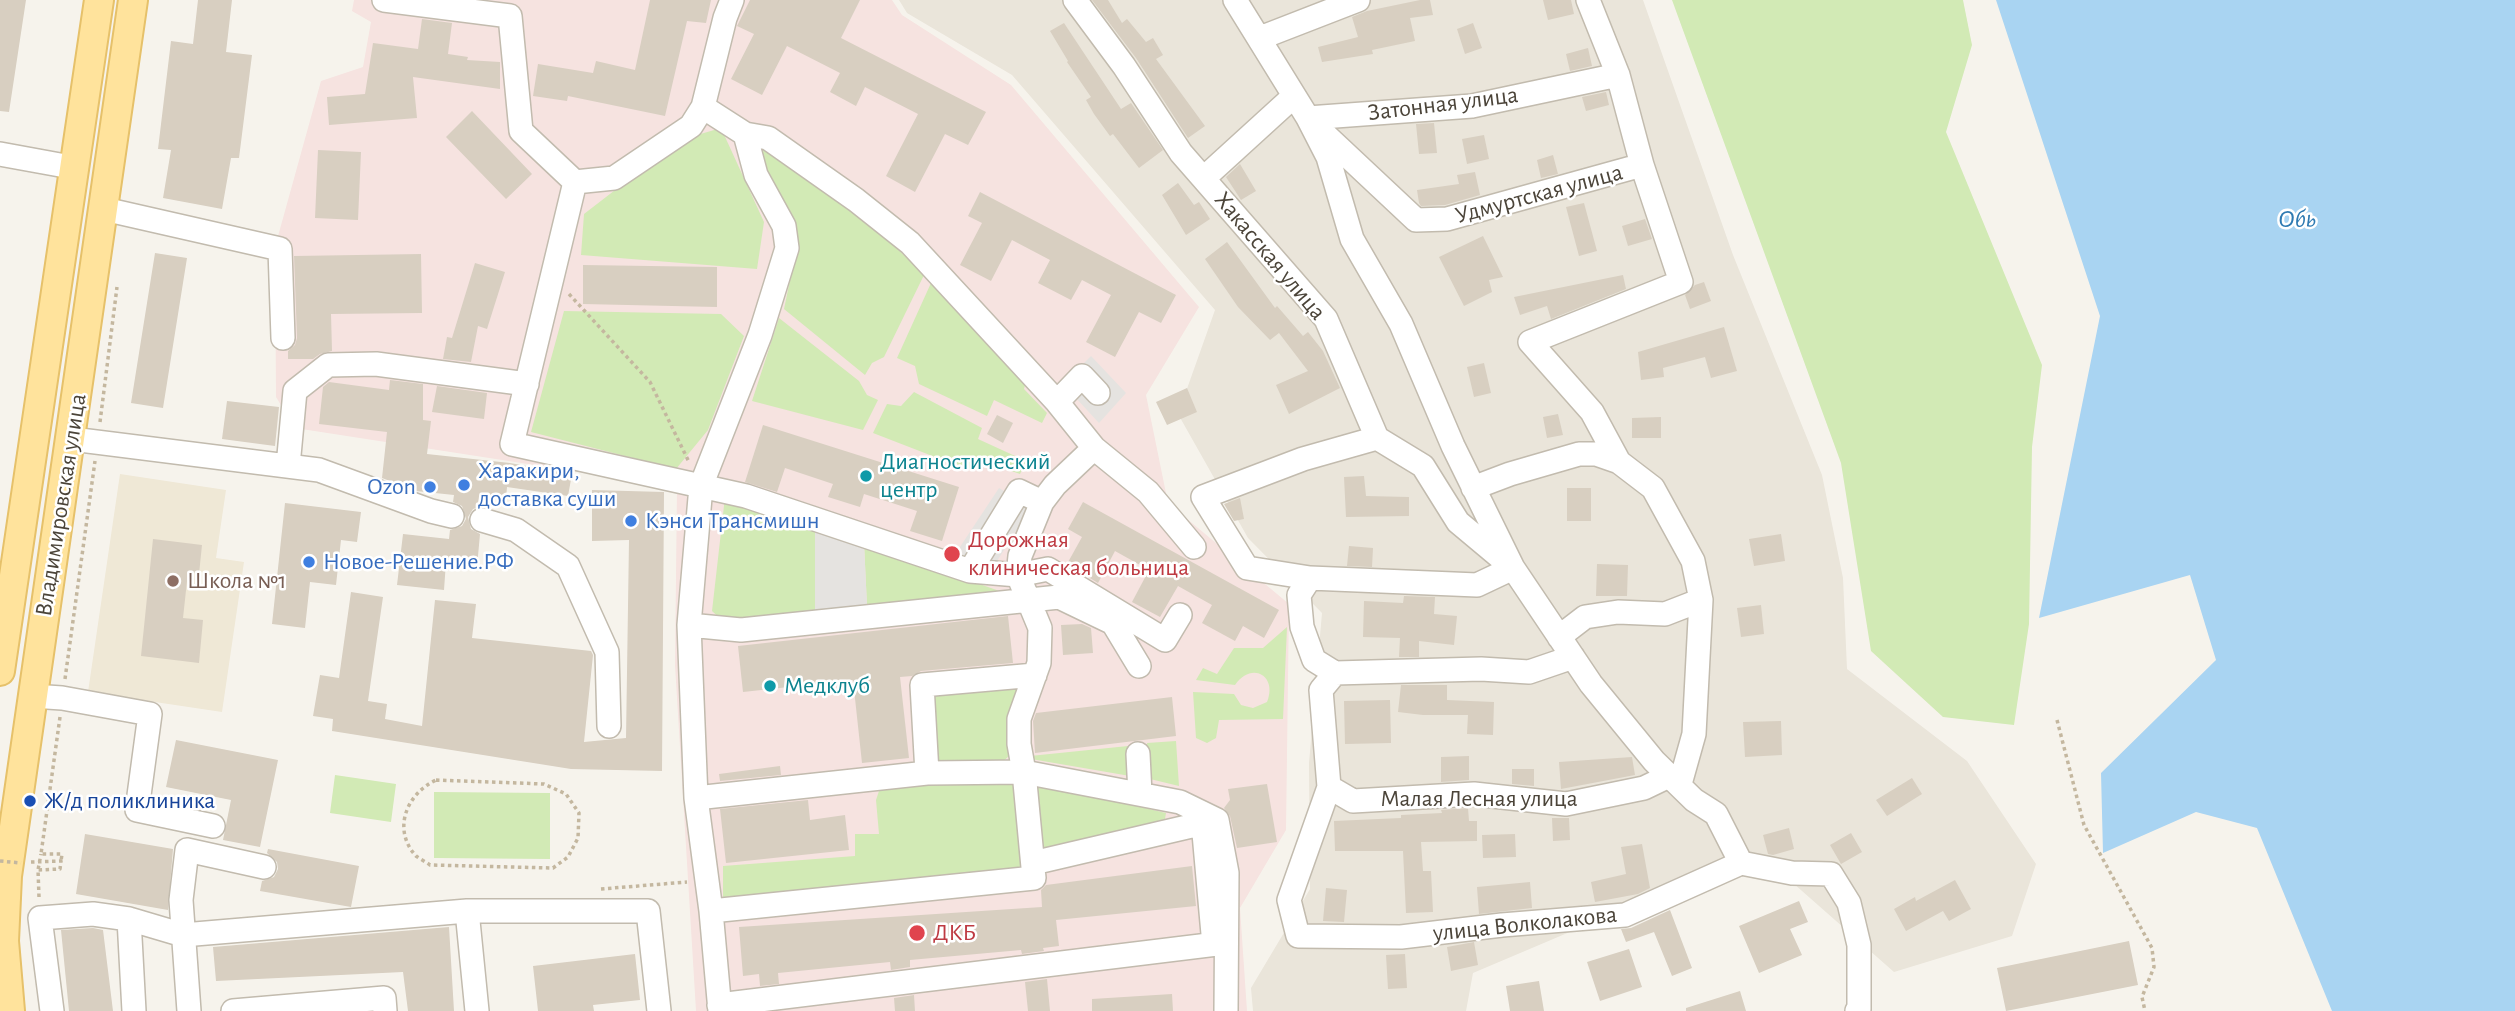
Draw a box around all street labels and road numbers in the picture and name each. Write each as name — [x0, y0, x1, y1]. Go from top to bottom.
street label: Затонная улица — [1366, 80, 1520, 128]
street label: Удмуртская улица — [1452, 158, 1626, 230]
street label: Хакасская улица — [1208, 186, 1332, 326]
street label: Владимировская улица — [29, 392, 93, 618]
street label: Малая Лесная улица — [1380, 785, 1578, 813]
street label: улица Волколакова — [1432, 900, 1618, 948]

